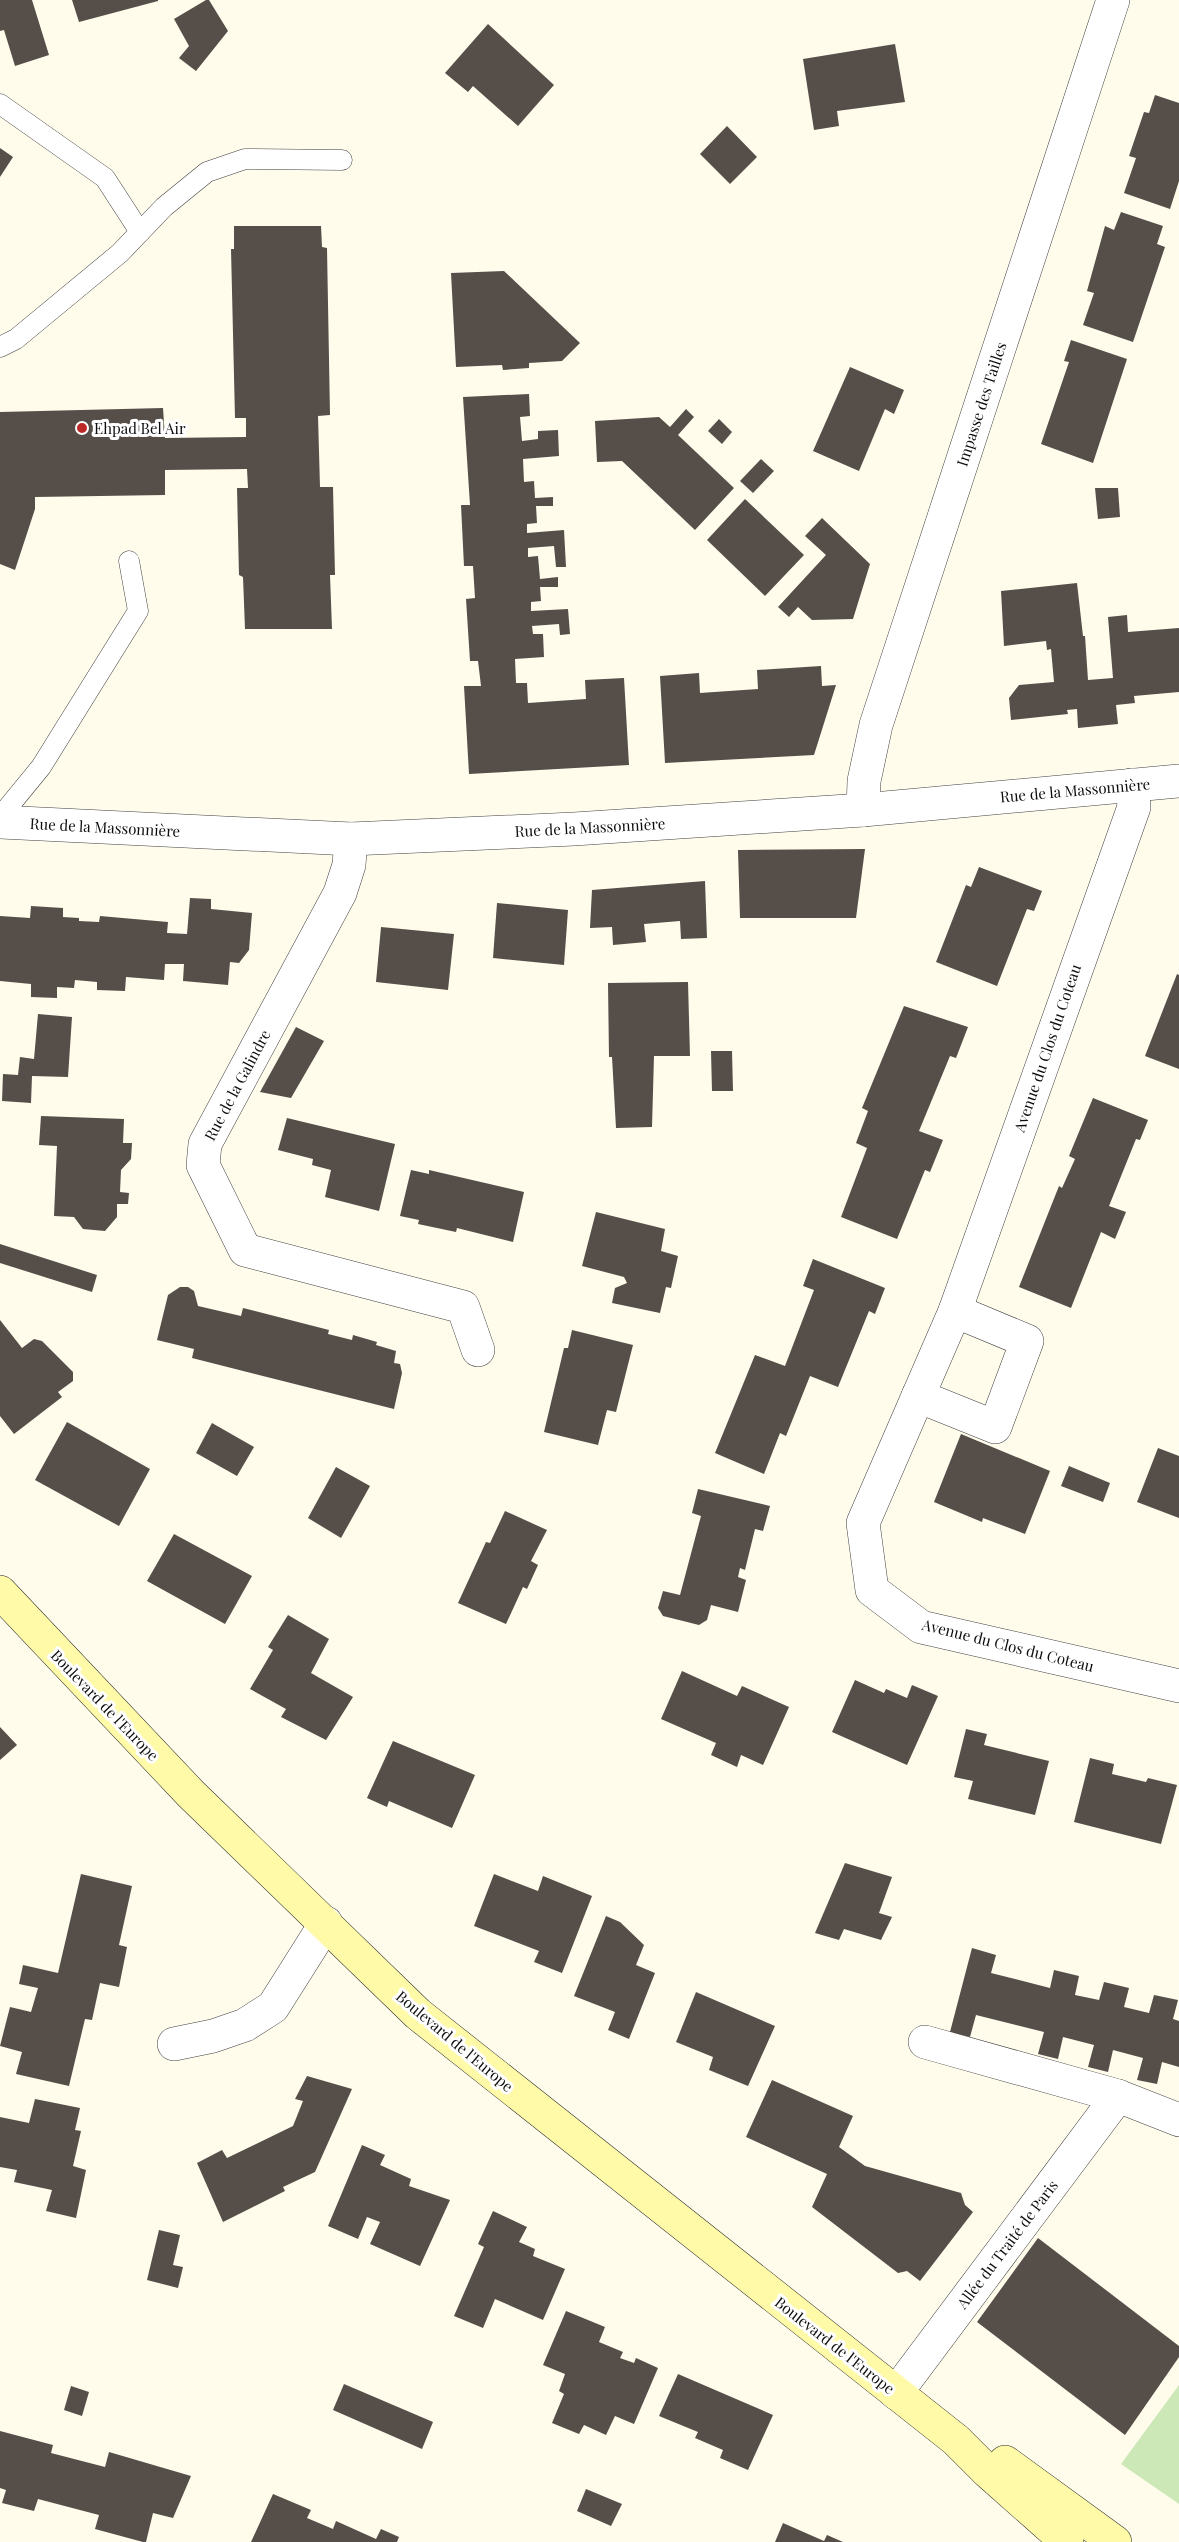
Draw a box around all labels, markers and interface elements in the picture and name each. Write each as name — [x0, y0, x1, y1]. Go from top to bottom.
street label: Impasse des Tailles — [951, 339, 1011, 469]
place label: Ehpad Bel Air — [94, 418, 186, 438]
marker: Ehpad Bel Air — [75, 421, 89, 435]
street label: Rue de la Massonnière — [999, 773, 1151, 807]
street label: Rue de la Massonnière — [29, 813, 181, 841]
street label: Rue de la Massonnière — [514, 813, 666, 841]
street label: Avenue du Clos du Coteau — [1009, 961, 1085, 1136]
street label: Rue de la Galindre — [199, 1026, 275, 1144]
street label: Avenue du Clos du Coteau — [919, 1614, 1096, 1676]
street label: Boulevard de l'Europe — [47, 1645, 163, 1765]
street label: Boulevard de l'Europe — [392, 1986, 518, 2096]
street label: Allée du Traité de Paris — [951, 2176, 1062, 2313]
street label: Boulevard de l'Europe — [771, 2292, 899, 2398]

